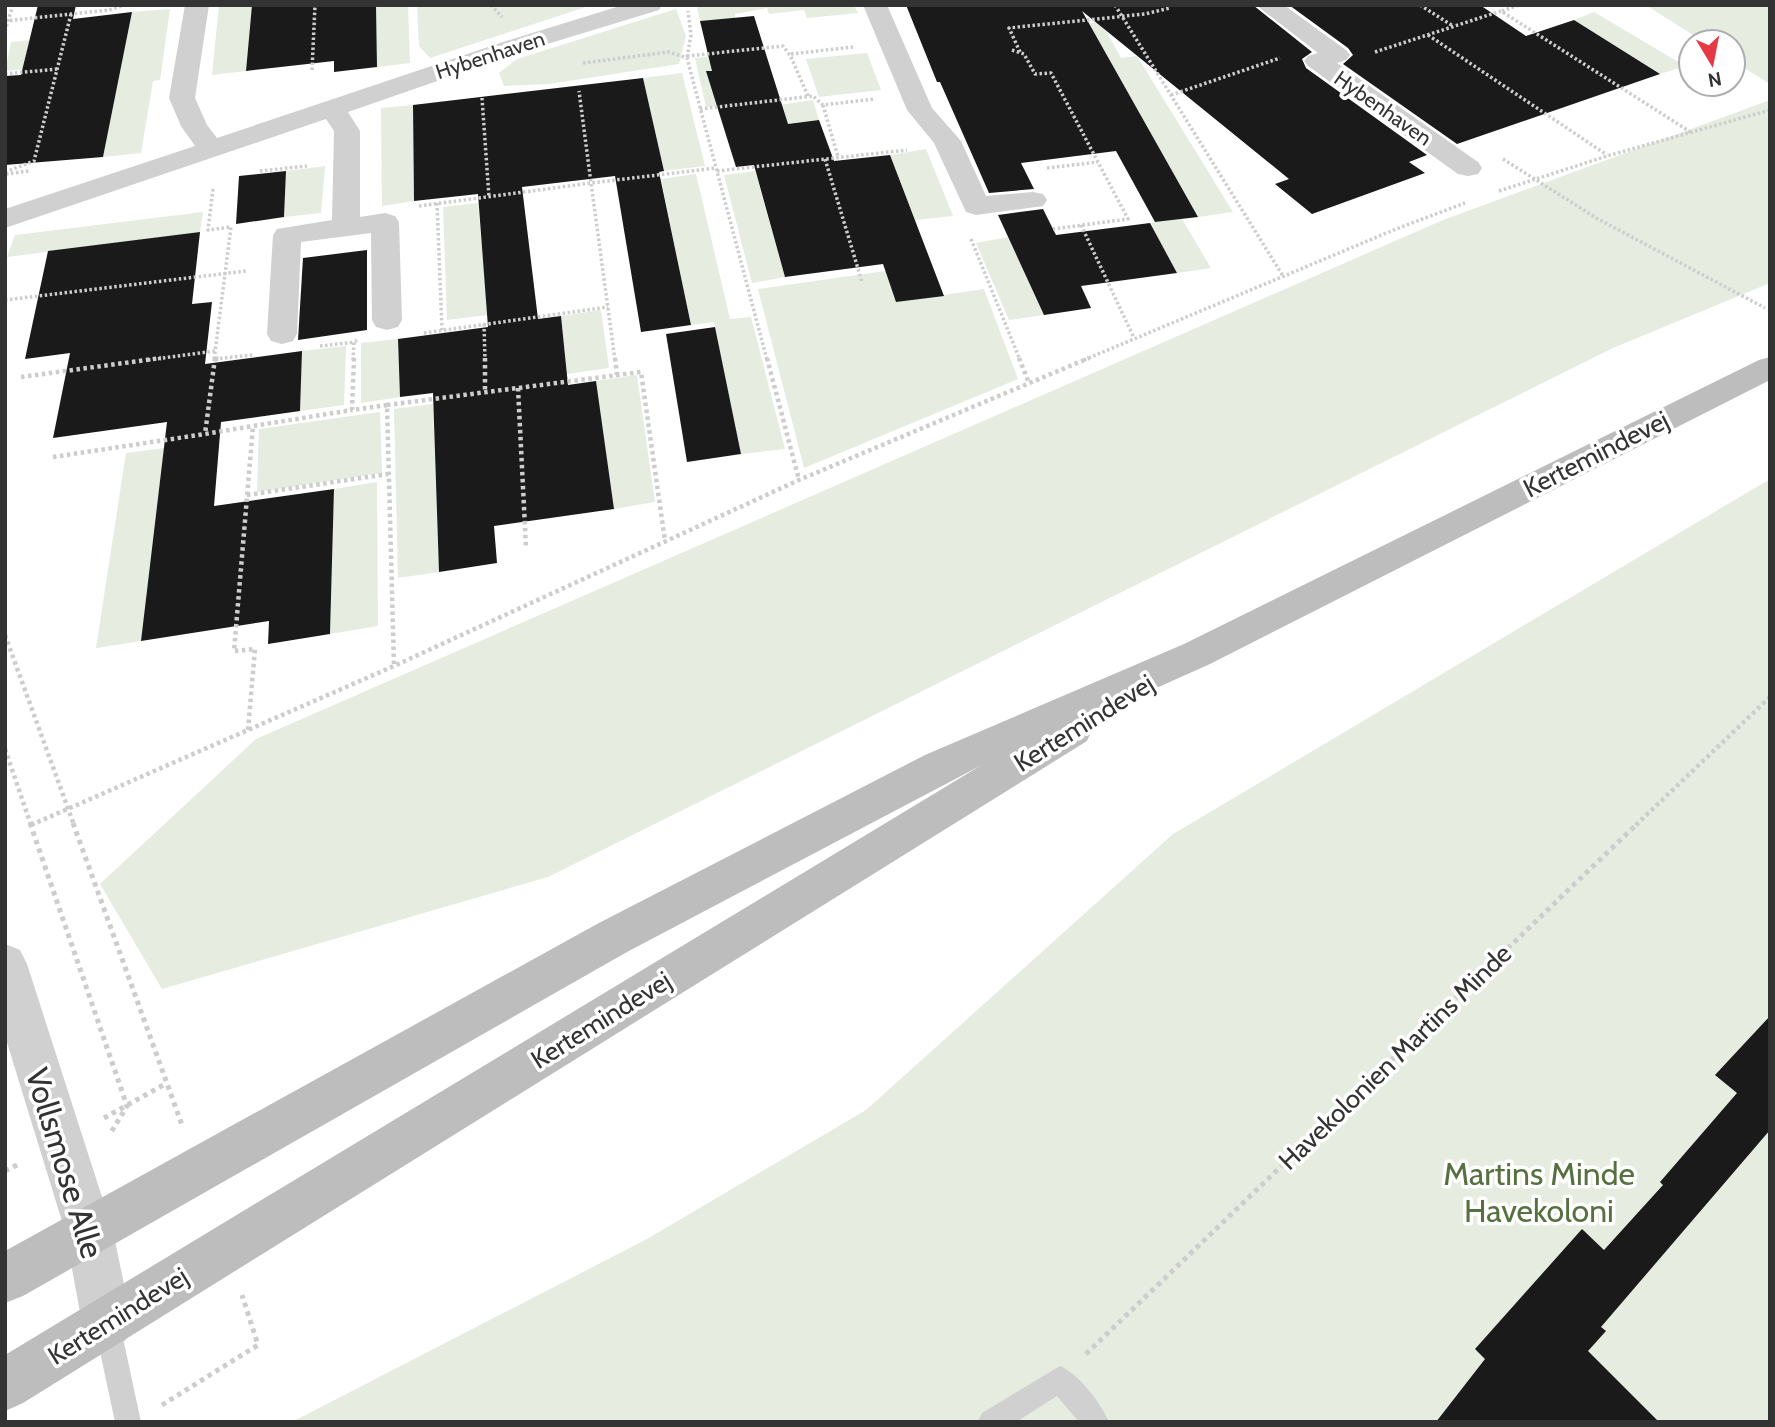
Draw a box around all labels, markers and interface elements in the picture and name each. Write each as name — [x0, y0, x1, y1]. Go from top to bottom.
street label: Hybenhaven — [432, 26, 548, 84]
north arrow — [1677, 28, 1747, 98]
street label: Hybenhaven — [1330, 65, 1436, 151]
text: N — [1706, 67, 1723, 92]
street label: Kertemindevej — [1518, 404, 1674, 504]
street label: Kertemindevej — [1008, 667, 1160, 779]
street label: Havekolonien Martins Minde — [1272, 937, 1518, 1177]
street label: Kertemindevej — [525, 964, 677, 1076]
street label: Vollsmose Alle — [18, 1063, 112, 1263]
park label: Martins Minde Havekoloni — [1443, 1154, 1635, 1230]
street label: Kertemindevej — [42, 1260, 194, 1372]

